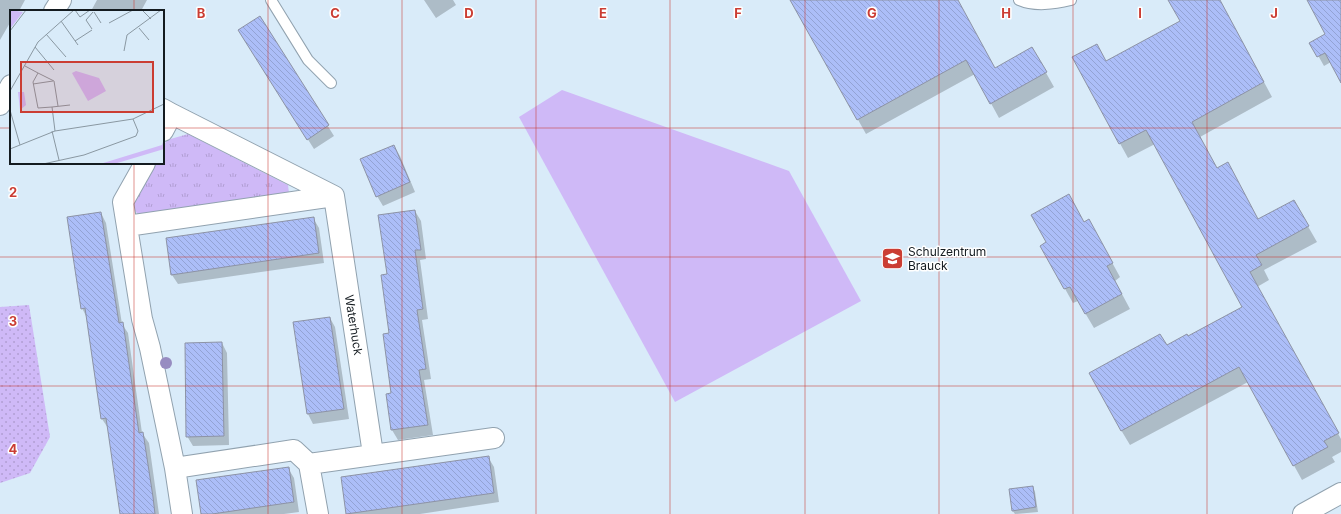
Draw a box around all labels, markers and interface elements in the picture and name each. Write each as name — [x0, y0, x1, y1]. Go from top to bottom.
text: B — [197, 5, 206, 21]
text: C — [330, 5, 340, 21]
text: D — [464, 5, 474, 21]
text: E — [599, 5, 607, 21]
text: F — [734, 5, 742, 21]
text: G — [867, 5, 877, 21]
text: H — [1001, 5, 1011, 21]
text: I — [1138, 5, 1142, 21]
text: J — [1270, 5, 1278, 21]
inset map — [10, 10, 164, 164]
text: 2 — [9, 184, 17, 200]
place label: Schulzentrum Brauck — [908, 244, 986, 273]
school or university icon: Schulzentrum Brauck — [880, 245, 906, 271]
street label: Waterhuck — [342, 294, 366, 357]
text: 3 — [9, 313, 17, 329]
text: 4 — [9, 441, 18, 457]

